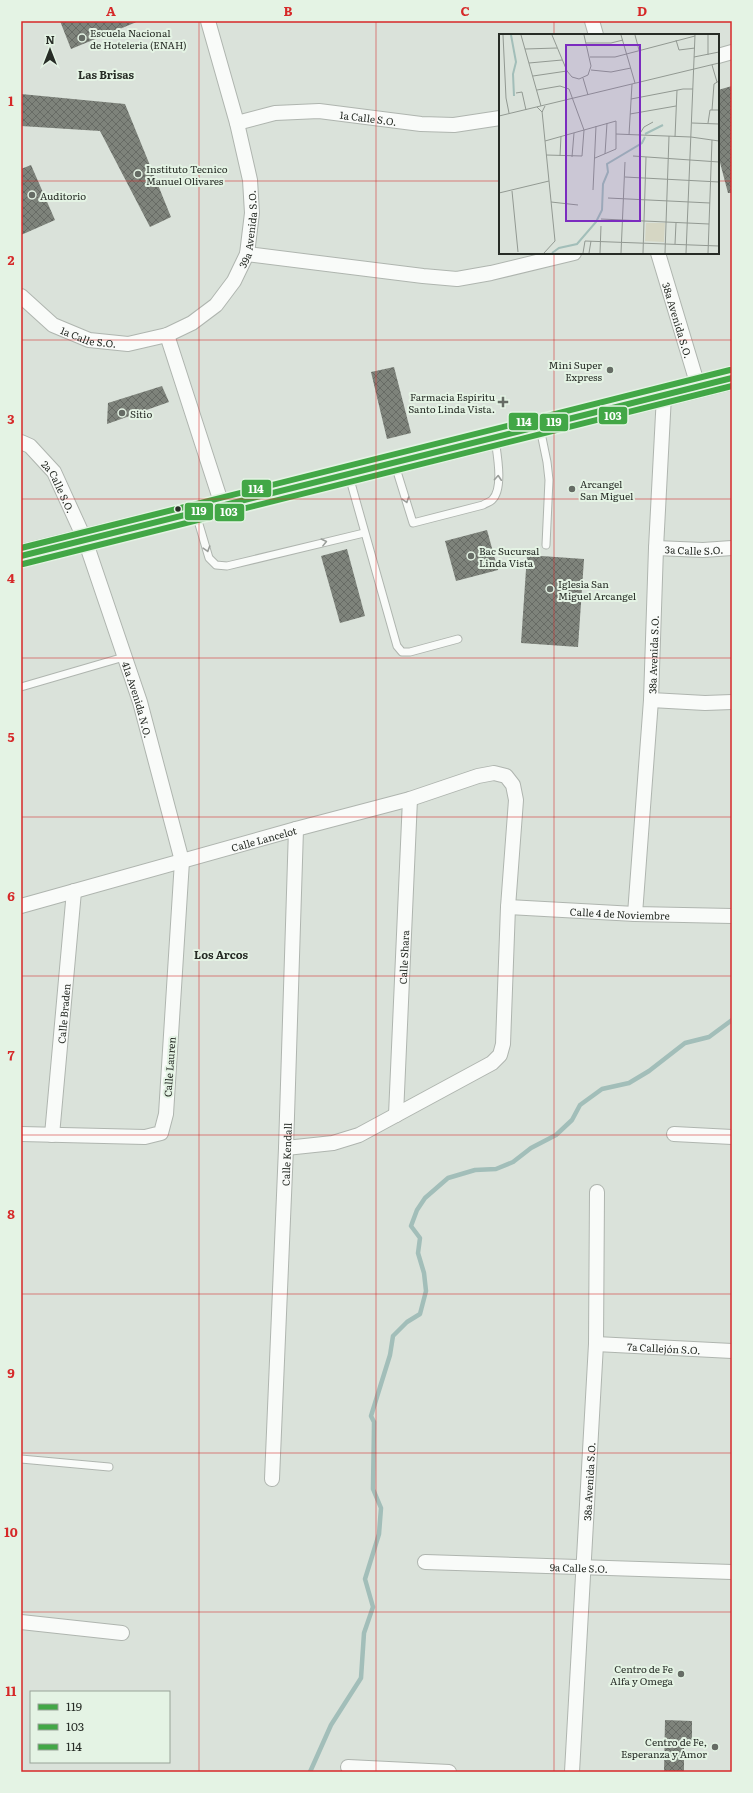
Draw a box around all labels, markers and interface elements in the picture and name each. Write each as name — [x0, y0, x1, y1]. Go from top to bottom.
text: A — [106, 1, 116, 20]
text: B — [284, 1, 293, 20]
text: C — [460, 1, 470, 20]
text: D — [637, 1, 647, 20]
place label: Escuela Nacional de Hoteleria (ENAH) — [90, 25, 187, 52]
north arrow — [30, 30, 70, 70]
text: N — [45, 31, 55, 47]
marker: Escuela Nacional de Hoteleria (ENAH) — [77, 33, 87, 43]
inset map — [499, 34, 719, 254]
district label: Las Brisas — [78, 66, 135, 82]
text: 1 — [8, 91, 14, 110]
street label: 1a Calle S.O. — [339, 106, 398, 128]
place label: Instituto Tecnico Manuel Olivares — [146, 161, 228, 188]
marker: Instituto Tecnico Manuel Olivares — [133, 169, 143, 179]
place label: Auditorio — [40, 188, 86, 203]
marker: Auditorio — [27, 190, 37, 200]
street label: 39a Avenida S.O. — [234, 190, 260, 270]
text: 2 — [8, 250, 15, 269]
street label: 38a Avenida S.O. — [660, 280, 697, 360]
street label: 1a Calle S.O. — [59, 322, 117, 350]
place label: Mini Super Express — [549, 357, 602, 384]
marker: Mini Super Express — [605, 365, 615, 375]
place label: Farmacia Espíritu Santo Linda Vista. — [408, 389, 496, 416]
marker: Farmacia Espíritu Santo Linda Vista. — [498, 397, 508, 407]
place label: Sitio — [130, 406, 152, 421]
line badge: 103 — [598, 406, 628, 425]
text: 103 — [604, 407, 622, 423]
marker: Sitio — [117, 408, 127, 418]
text: 3 — [7, 409, 15, 428]
line badge: 114 — [508, 412, 539, 431]
text: 114 — [516, 413, 532, 429]
line badge: 119 — [539, 413, 569, 432]
text: 119 — [546, 413, 562, 429]
street label: 2a Calle S.O. — [39, 456, 79, 515]
one-way arrow — [494, 475, 502, 481]
place label: Arcangel San Miguel — [580, 476, 634, 503]
line badge: 114 — [241, 479, 272, 498]
text: 114 — [248, 480, 264, 496]
marker: Arcangel San Miguel — [567, 484, 577, 494]
one-way arrow — [401, 496, 410, 503]
line badge: 119 — [184, 502, 214, 521]
text: 119 — [191, 502, 207, 518]
line badge: 103 — [214, 503, 245, 522]
text: 103 — [220, 503, 238, 519]
unlabelled marker — [173, 504, 183, 514]
one-way arrow — [321, 539, 327, 547]
street label: 3a Calle S.O. — [664, 541, 724, 558]
place label: Bac Sucursal Linda Vista — [479, 543, 540, 570]
one-way arrow — [202, 545, 211, 552]
marker: Bac Sucursal Linda Vista — [466, 551, 476, 561]
text: 4 — [7, 568, 15, 587]
place label: Iglesia San Miguel Arcangel — [558, 576, 637, 603]
marker: Iglesia San Miguel Arcangel — [545, 584, 555, 594]
street label: 38a Avenida S.O. — [644, 615, 661, 694]
street label: 41a Avenida N.O. — [119, 659, 157, 739]
text: 5 — [7, 727, 15, 746]
street label: Calle Lancelot — [229, 822, 298, 854]
text: 6 — [7, 886, 15, 905]
street label: Calle 4 de Noviembre — [569, 903, 670, 922]
street label: Calle Shara — [394, 929, 412, 985]
district label: Los Arcos — [194, 946, 248, 962]
street label: Calle Braden — [53, 982, 73, 1044]
street label: Calle Lauren — [159, 1036, 179, 1098]
text: 7 — [7, 1045, 15, 1064]
street label: Calle Kendall — [277, 1122, 294, 1186]
text: 8 — [7, 1204, 15, 1223]
street label: 7a Callejón S.O. — [627, 1338, 701, 1357]
text: 9 — [7, 1363, 15, 1382]
street label: 38a Avenida S.O. — [579, 1442, 598, 1521]
text: 10 — [4, 1522, 18, 1541]
street label: 9a Calle S.O. — [550, 1559, 608, 1575]
place label: Centro de Fe Alfa y Omega — [610, 1661, 674, 1688]
marker: Centro de Fe Alfa y Omega — [676, 1669, 686, 1679]
text: 11 — [6, 1681, 17, 1700]
legend — [30, 1691, 170, 1763]
text: 119 — [66, 1697, 82, 1715]
text: 103 — [66, 1717, 84, 1735]
place label: Centro de Fe, Esperanza y Amor — [621, 1734, 707, 1761]
text: 114 — [66, 1737, 82, 1755]
marker: Centro de Fe, Esperanza y Amor — [710, 1742, 720, 1752]

